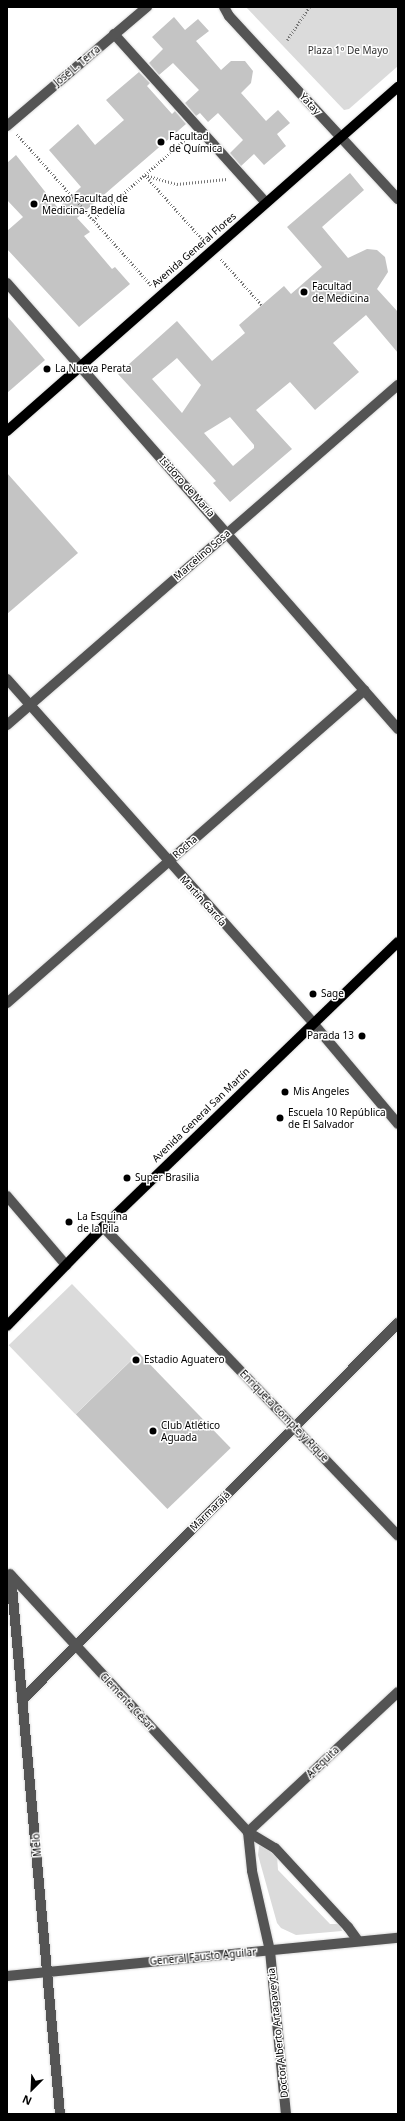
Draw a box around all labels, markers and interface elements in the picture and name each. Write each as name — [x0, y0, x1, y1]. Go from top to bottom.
street label: José L. Terra — [52, 43, 102, 89]
park label: Plaza 1º De Mayo — [308, 45, 388, 57]
street label: Yatay — [297, 91, 323, 117]
place label: Facultad de Química — [169, 130, 222, 154]
marker: Facultad de Química — [156, 137, 166, 147]
place label: Anexo Facultad de Medicina- Bedelía — [42, 192, 128, 216]
marker: Anexo Facultad de Medicina- Bedelía — [29, 199, 39, 209]
street label: Avenida General Flores — [149, 210, 239, 290]
place label: Facultad de Medicina — [312, 280, 369, 304]
marker: Facultad de Medicina — [299, 287, 309, 297]
place label: La Nueva Perata — [55, 363, 131, 375]
marker: La Nueva Perata — [42, 364, 52, 374]
street label: Isidoro de María — [157, 454, 217, 520]
street label: Marcelino Sosa — [171, 527, 233, 583]
street label: Rocha — [170, 833, 200, 861]
street label: Martín García — [177, 873, 229, 929]
place label: Sage — [321, 988, 344, 1000]
marker: Sage — [308, 989, 318, 999]
place label: Parada 13 — [307, 1030, 354, 1042]
marker: Parada 13 — [357, 1031, 367, 1041]
street label: Avenida General San Martín — [150, 1065, 252, 1165]
place label: Mis Angeles — [293, 1086, 349, 1098]
marker: Mis Angeles — [280, 1087, 290, 1097]
place label: Escuela 10 República de El Salvador — [288, 1106, 386, 1130]
marker: Escuela 10 República de El Salvador — [275, 1113, 285, 1123]
place label: Super Brasilia — [135, 1172, 199, 1184]
marker: Super Brasilia — [122, 1173, 132, 1183]
place label: La Esquina de la Pila — [77, 1210, 127, 1234]
marker: La Esquina de la Pila — [64, 1217, 74, 1227]
place label: Estadio Aguatero — [144, 1354, 225, 1366]
marker: Estadio Aguatero — [131, 1355, 141, 1365]
street label: Enriqueta Compte y Rique — [237, 1368, 331, 1464]
place label: Club Atlético Aguada — [161, 1419, 220, 1442]
marker: Club Atlético Aguada — [148, 1426, 158, 1436]
street label: Marmarajá — [188, 1489, 232, 1533]
street label: Clemente César — [97, 1671, 157, 1733]
street label: Arequita — [304, 1744, 342, 1780]
street label: Melo — [30, 1833, 44, 1857]
street label: General Fausto Aguilar — [149, 1946, 257, 1968]
street label: Doctor Alberto Artagaveytia — [265, 1967, 291, 2099]
north arrow — [12, 2069, 52, 2109]
text: N — [20, 2092, 34, 2109]

